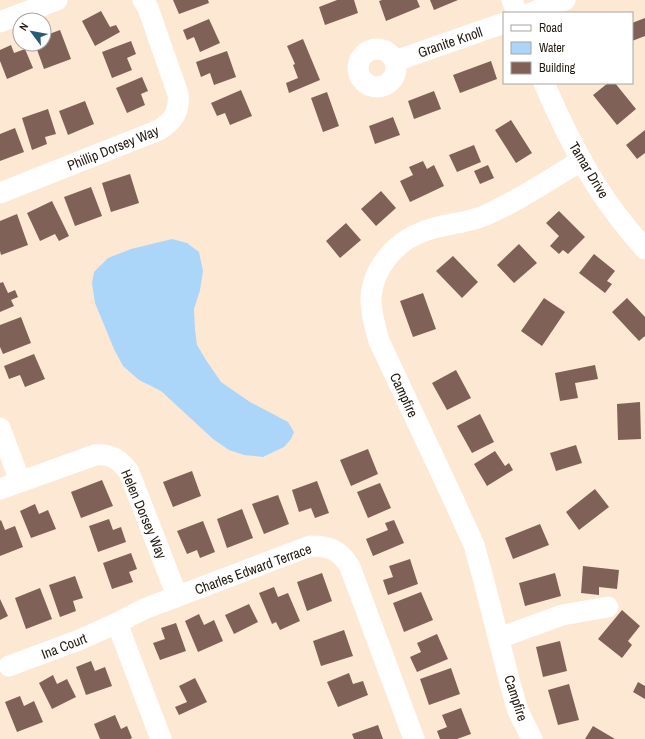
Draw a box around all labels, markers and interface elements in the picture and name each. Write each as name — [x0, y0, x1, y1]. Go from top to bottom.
north arrow — [12, 12, 52, 52]
legend — [503, 12, 633, 84]
text: N — [16, 20, 31, 33]
text: Road — [539, 20, 563, 36]
street label: Granite Knoll — [415, 23, 485, 61]
text: Water — [539, 40, 566, 56]
text: Building — [539, 60, 576, 76]
street label: Phillip Dorsey Way — [65, 121, 162, 175]
street label: Tamar Drive — [565, 138, 613, 202]
street label: Campfire — [386, 370, 422, 420]
street label: Helen Dorsey Way — [117, 467, 171, 562]
street label: Charles Edward Terrace — [192, 540, 314, 598]
street label: Ina Court — [39, 629, 89, 663]
street label: Campfire — [500, 673, 532, 723]

